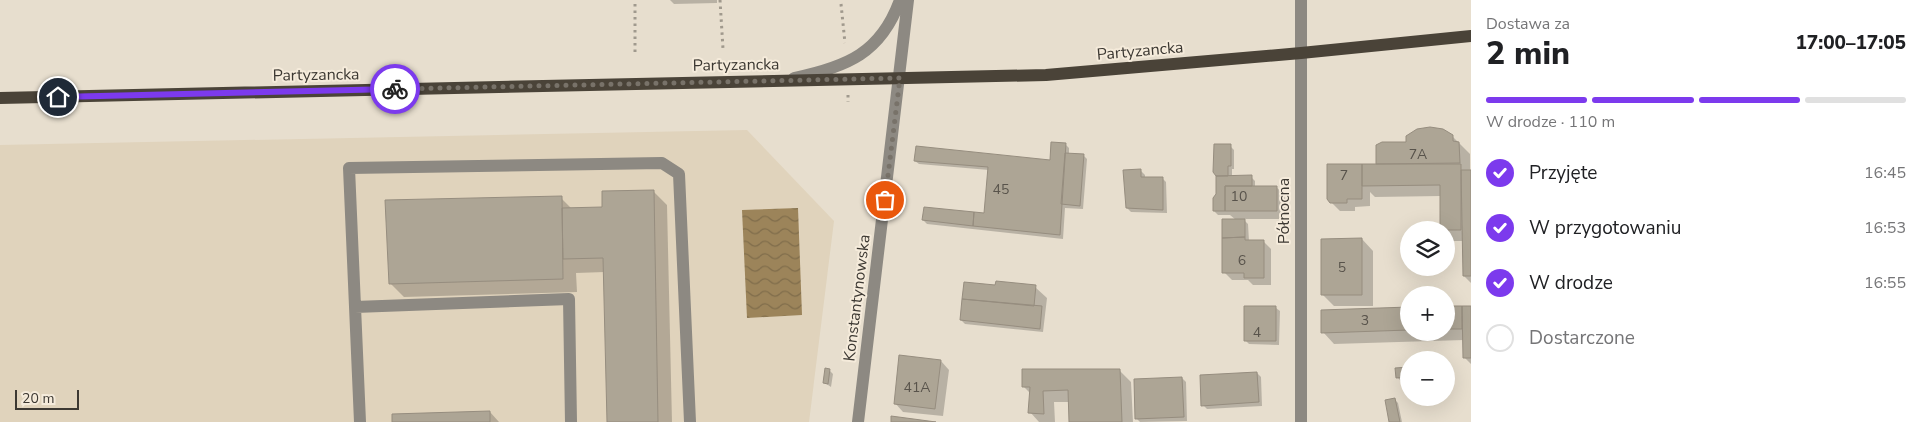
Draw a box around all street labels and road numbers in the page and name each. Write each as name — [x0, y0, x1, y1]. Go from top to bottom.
street label: Partyzancka — [1096, 36, 1184, 66]
street label: Partyzancka — [692, 53, 780, 77]
street label: Partyzancka — [272, 63, 360, 87]
street label: Północna — [1273, 178, 1295, 244]
street label: Konstantynowska — [838, 233, 876, 363]

